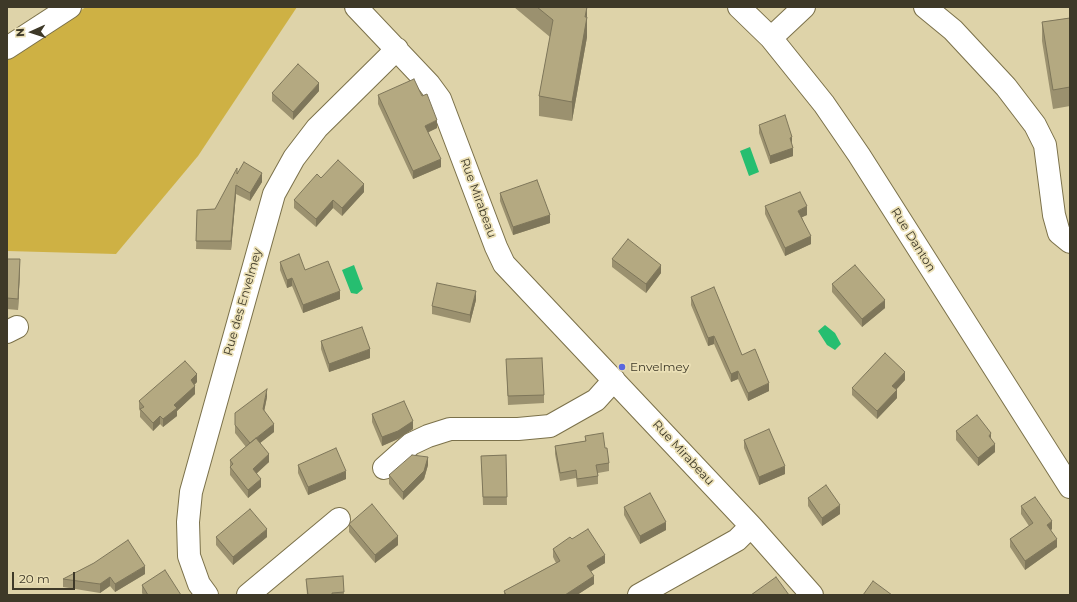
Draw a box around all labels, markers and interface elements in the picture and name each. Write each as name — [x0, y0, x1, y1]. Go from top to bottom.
north arrow — [12, 12, 52, 52]
text: N — [13, 28, 27, 37]
street label: Rue Mirabeau — [457, 156, 499, 240]
street label: Rue Danton — [888, 205, 938, 275]
street label: Rue des Envelmey — [221, 247, 265, 357]
place label: Envelmey — [630, 360, 689, 374]
marker: Envelmey — [617, 362, 627, 372]
street label: Rue Mirabeau — [649, 418, 717, 488]
scale bar — [14, 564, 77, 590]
text: 20 m — [19, 571, 50, 586]

